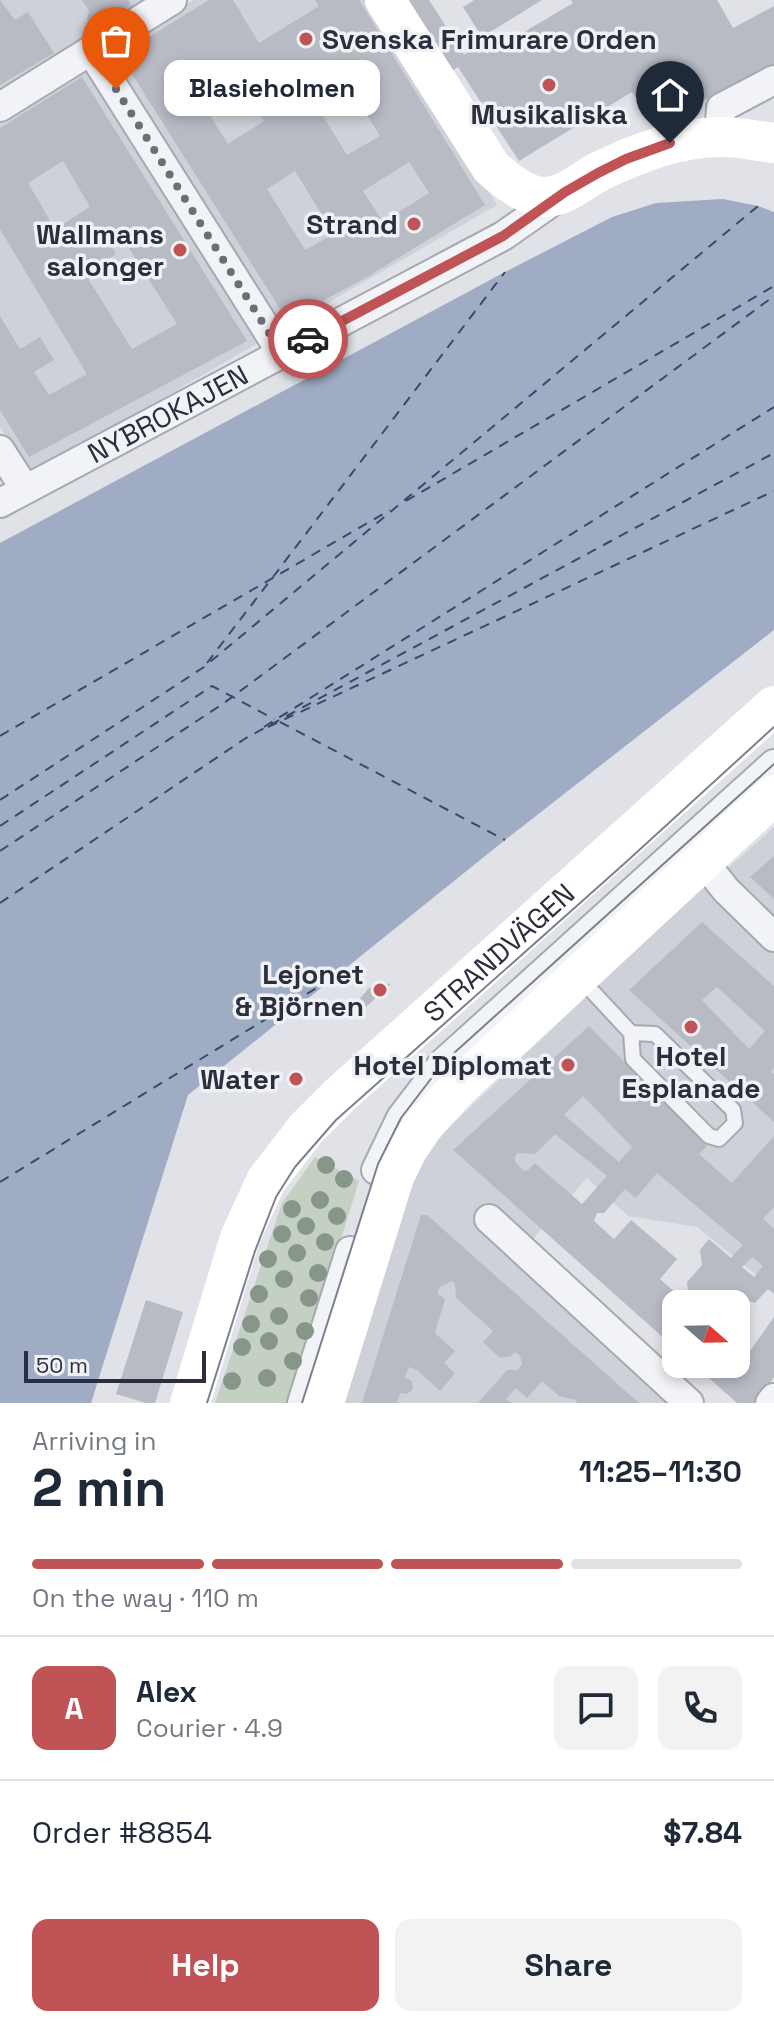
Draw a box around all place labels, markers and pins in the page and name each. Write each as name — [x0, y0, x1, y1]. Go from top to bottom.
pin — [82, 7, 150, 89]
place label: Svenska Frimurare Orden — [322, 21, 657, 57]
marker: Svenska Frimurare Orden — [297, 30, 315, 48]
callout: Blasieholmen — [164, 61, 380, 117]
pin — [636, 61, 704, 143]
marker: Musikaliska — [540, 76, 558, 94]
place label: Musikaliska — [470, 96, 628, 132]
place label: Strand — [306, 206, 398, 242]
marker: Strand — [405, 215, 423, 233]
place label: Wallmans salonger — [36, 216, 164, 284]
marker: Wallmans salonger — [171, 241, 189, 259]
place label: Lejonet & Björnen — [235, 956, 364, 1024]
marker: Lejonet & Björnen — [371, 981, 389, 999]
marker: Hotel Esplanade — [682, 1018, 700, 1036]
place label: Hotel Esplanade — [622, 1038, 760, 1106]
place label: Hotel Diplomat — [354, 1047, 552, 1083]
marker: Hotel Diplomat — [559, 1056, 577, 1074]
place label: Water — [200, 1061, 280, 1097]
marker: Water — [287, 1070, 305, 1088]

